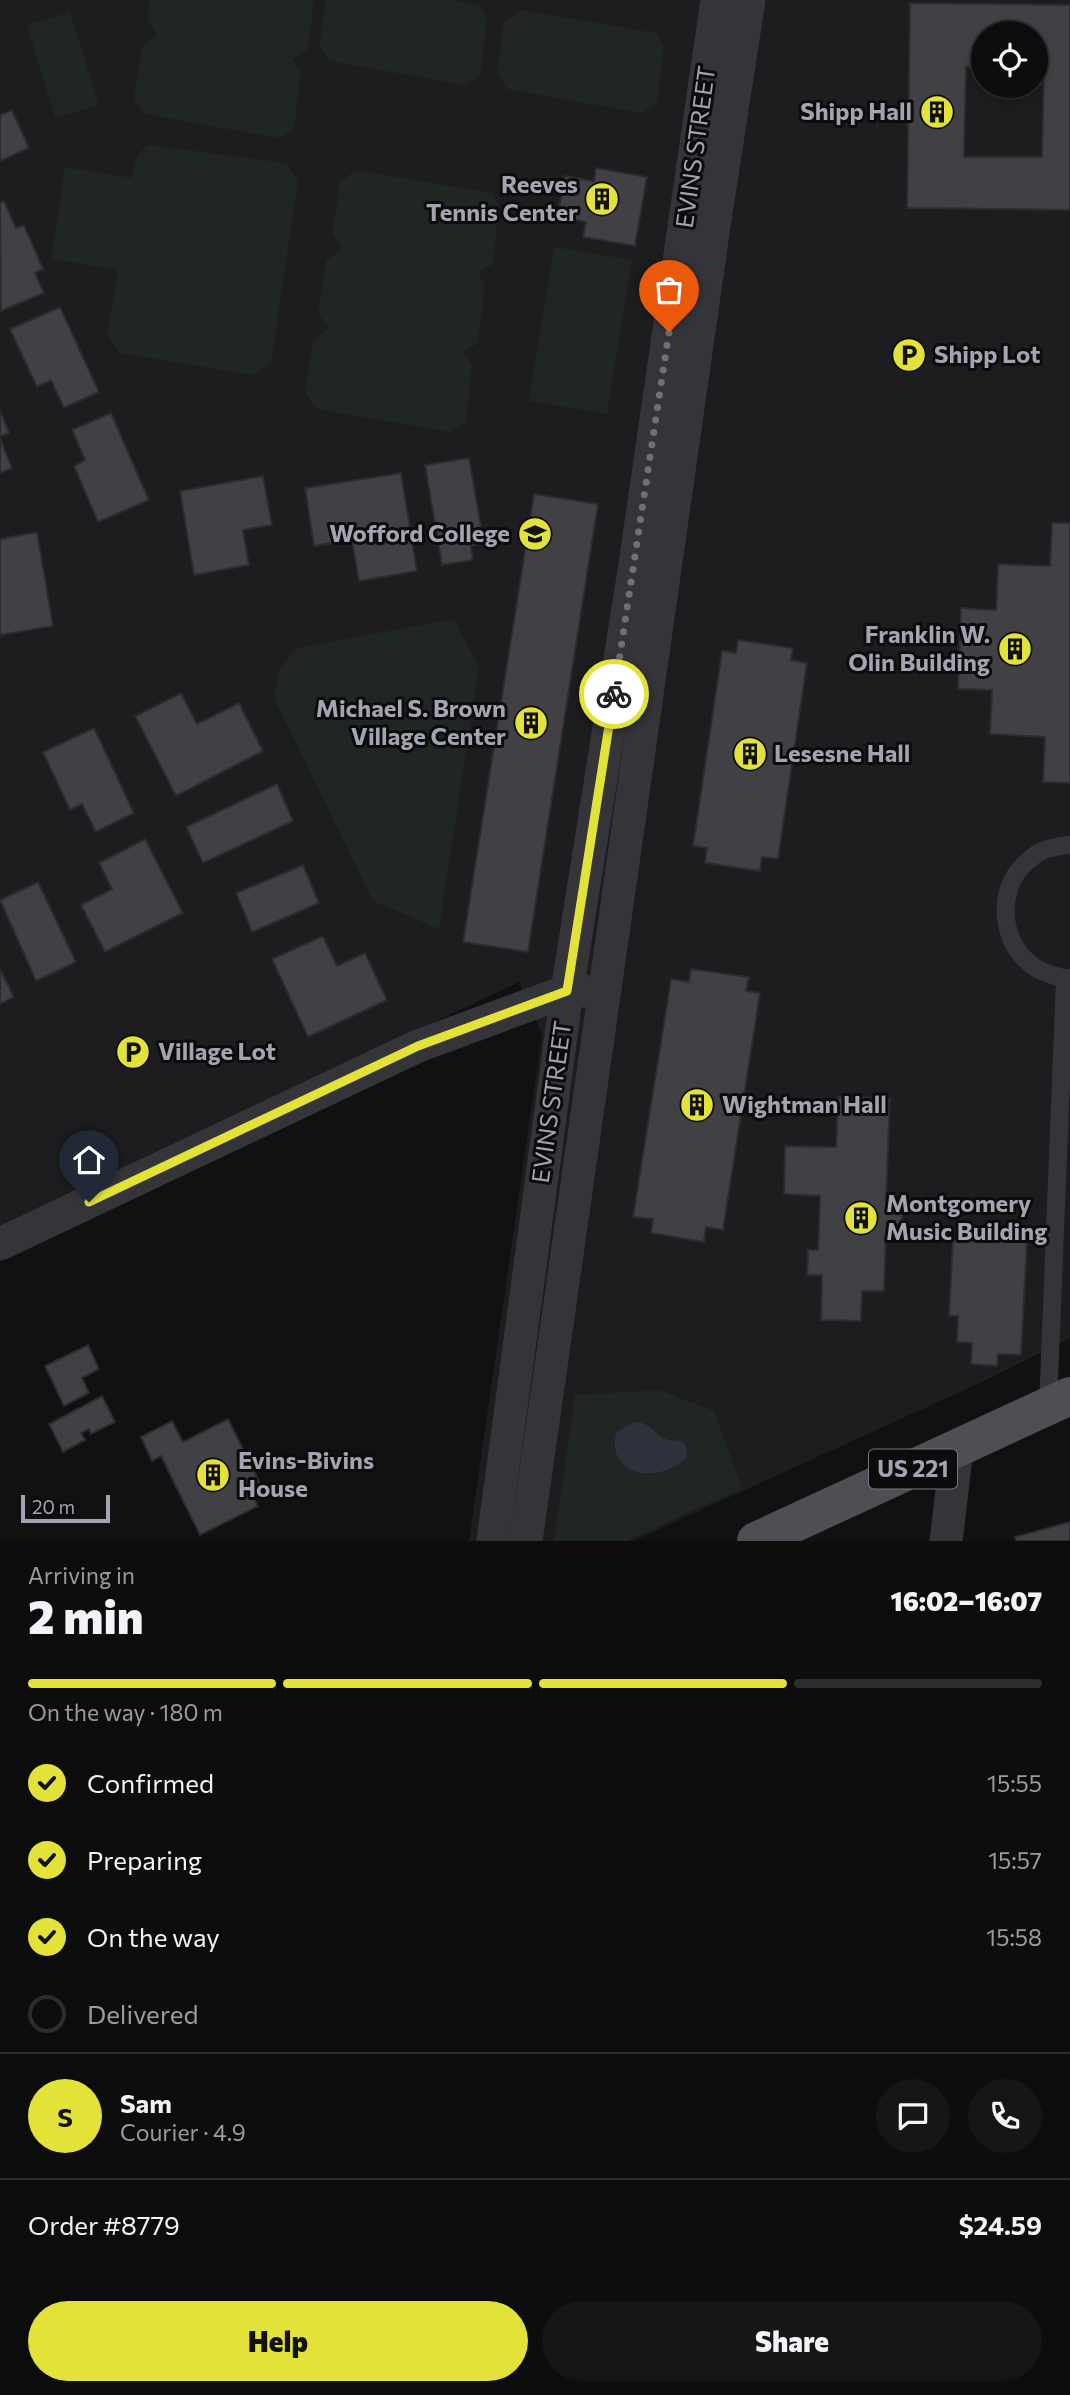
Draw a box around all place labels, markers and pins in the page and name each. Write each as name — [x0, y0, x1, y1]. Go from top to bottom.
building icon: Shipp Hall — [918, 93, 956, 131]
place label: Shipp Hall — [800, 96, 912, 125]
place label: Reeves Tennis Center — [426, 169, 578, 226]
building icon: Reeves Tennis Center — [583, 180, 621, 218]
pin — [639, 260, 699, 332]
parking icon: Shipp Lot — [890, 336, 928, 374]
place label: Shipp Lot — [934, 339, 1040, 368]
school or university icon: Wofford College — [516, 515, 554, 553]
place label: Wofford College — [329, 518, 510, 547]
place label: Franklin W. Olin Building — [848, 619, 990, 676]
building icon: Franklin W. Olin Building — [996, 630, 1034, 668]
place label: Michael S. Brown Village Center — [316, 693, 506, 750]
building icon: Michael S. Brown Village Center — [512, 704, 550, 742]
building icon: Lesesne Hall — [731, 735, 769, 773]
place label: Lesesne Hall — [774, 738, 910, 767]
parking icon: Village Lot — [114, 1033, 152, 1071]
place label: Village Lot — [158, 1036, 276, 1065]
building icon: Wightman Hall — [678, 1086, 716, 1124]
place label: Wightman Hall — [722, 1089, 887, 1118]
pin — [59, 1130, 119, 1202]
place label: Montgomery Music Building — [886, 1188, 1047, 1245]
building icon: Montgomery Music Building — [842, 1199, 880, 1237]
place label: Evins-Bivins House — [238, 1445, 374, 1502]
building icon: Evins-Bivins House — [194, 1456, 232, 1494]

